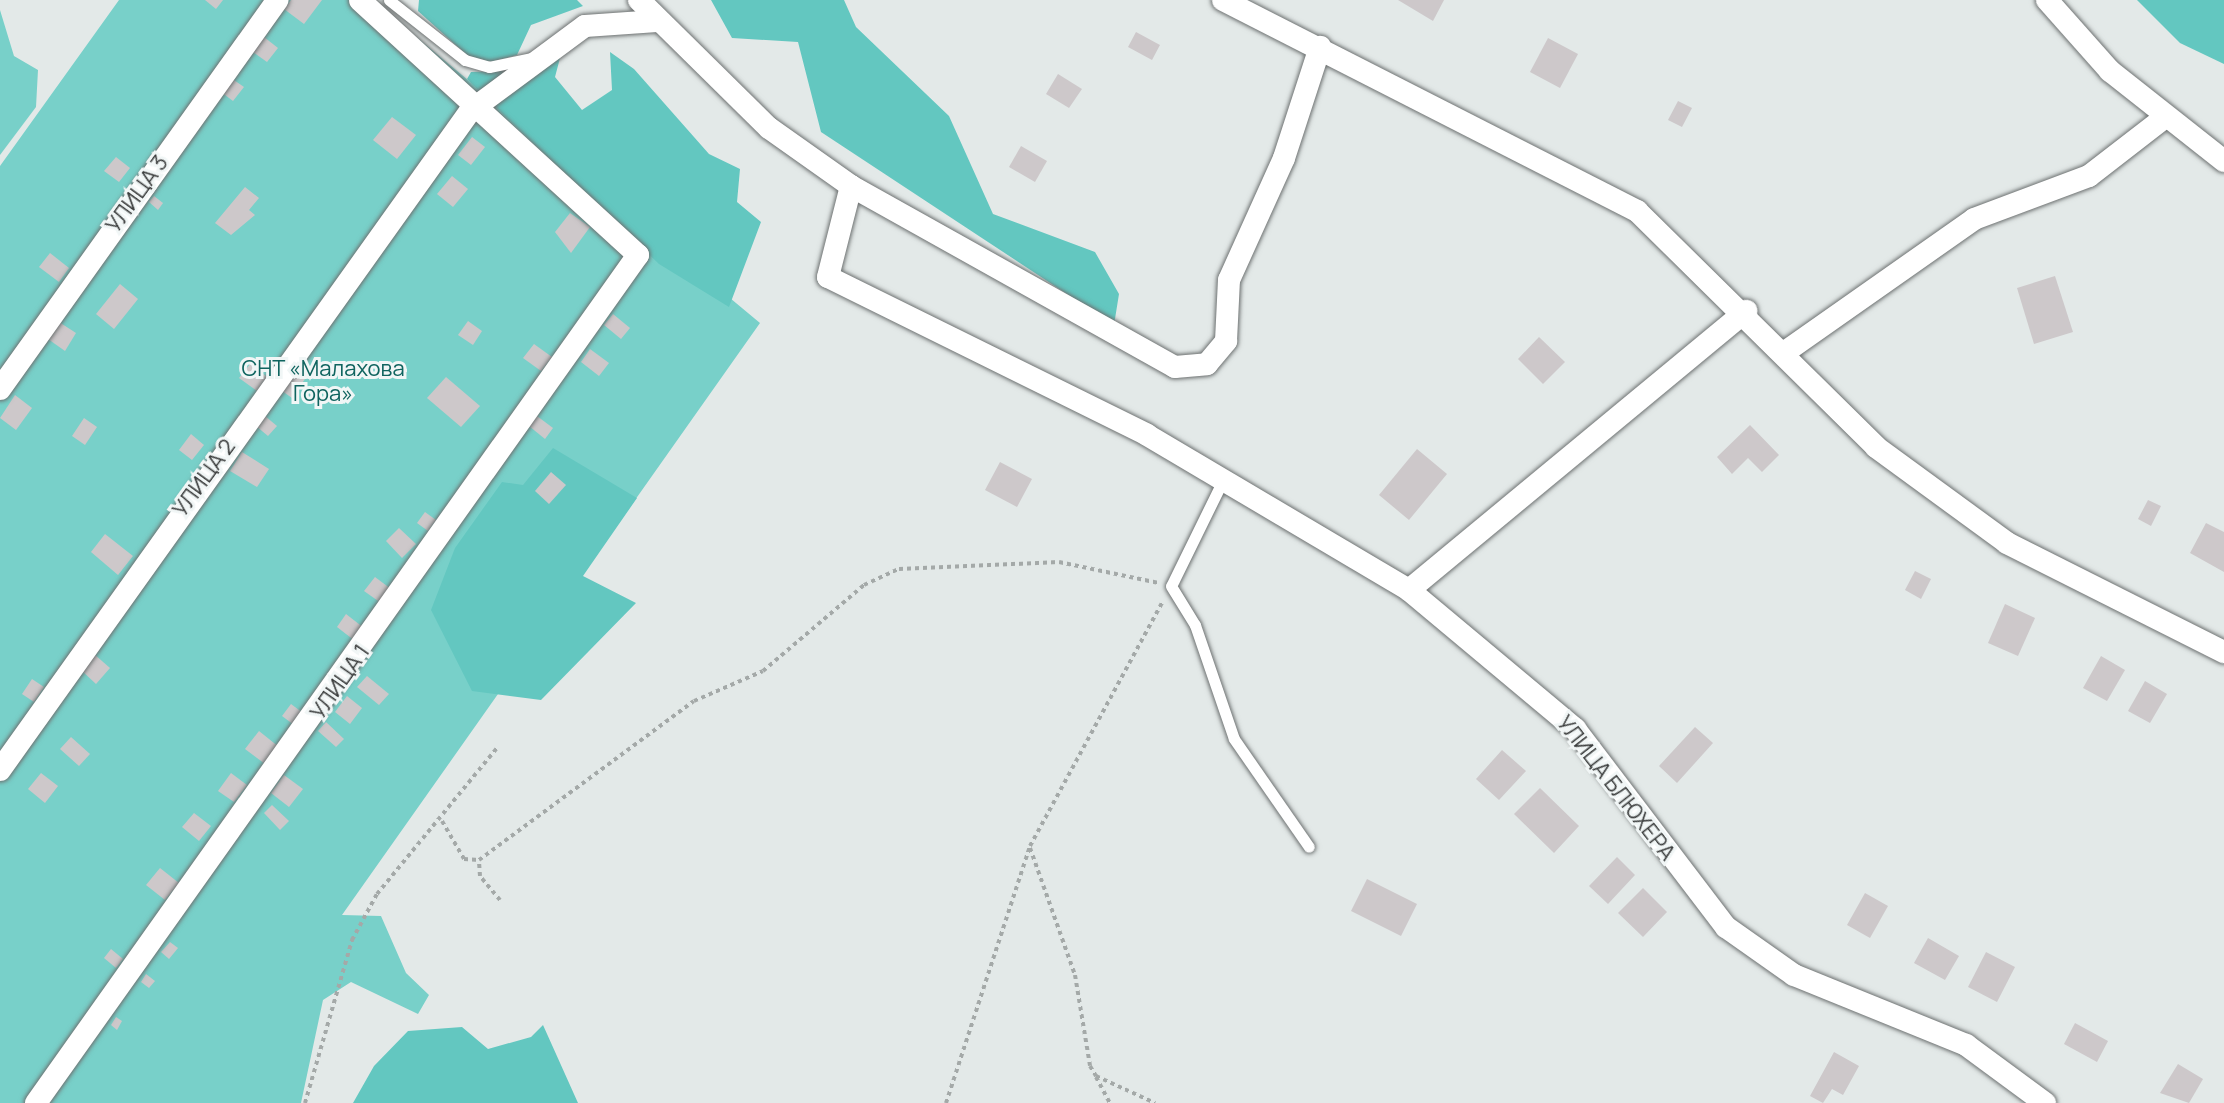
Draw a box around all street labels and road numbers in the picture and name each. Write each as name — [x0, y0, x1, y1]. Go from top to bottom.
street label: УЛИЦА 3 — [100, 150, 174, 238]
street label: УЛИЦА 2 — [167, 434, 241, 522]
street label: УЛИЦА 1 — [305, 639, 375, 725]
street label: УЛИЦА БЛЮХЕРА — [1551, 710, 1681, 866]

